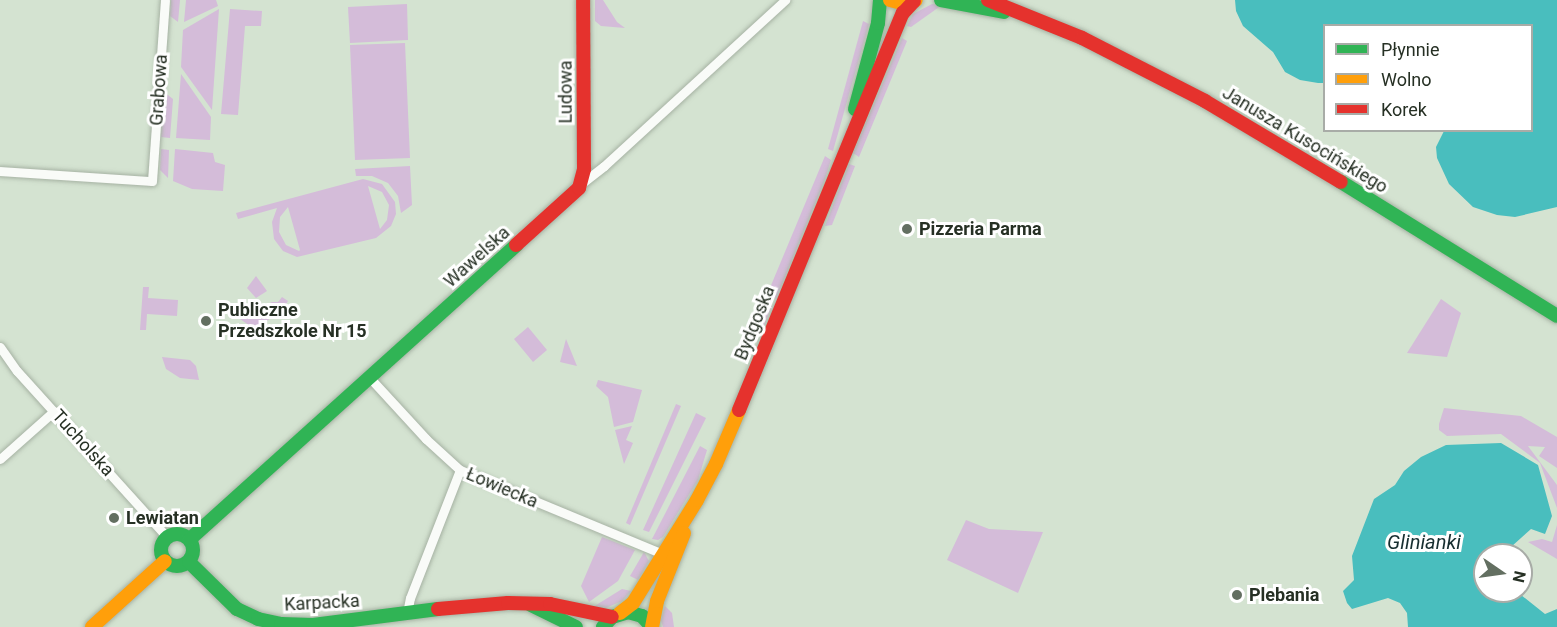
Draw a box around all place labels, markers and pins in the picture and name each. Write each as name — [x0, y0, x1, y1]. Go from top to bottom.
place label: Pizzeria Parma — [919, 218, 1042, 240]
marker: Pizzeria Parma — [900, 222, 914, 236]
place label: Publiczne Przedszkole Nr 15 — [218, 300, 367, 342]
marker: Publiczne Przedszkole Nr 15 — [199, 314, 213, 328]
place label: Lewiatan — [126, 507, 199, 529]
marker: Lewiatan — [107, 511, 121, 525]
place label: Plebania — [1249, 584, 1319, 606]
marker: Plebania — [1230, 588, 1244, 602]

